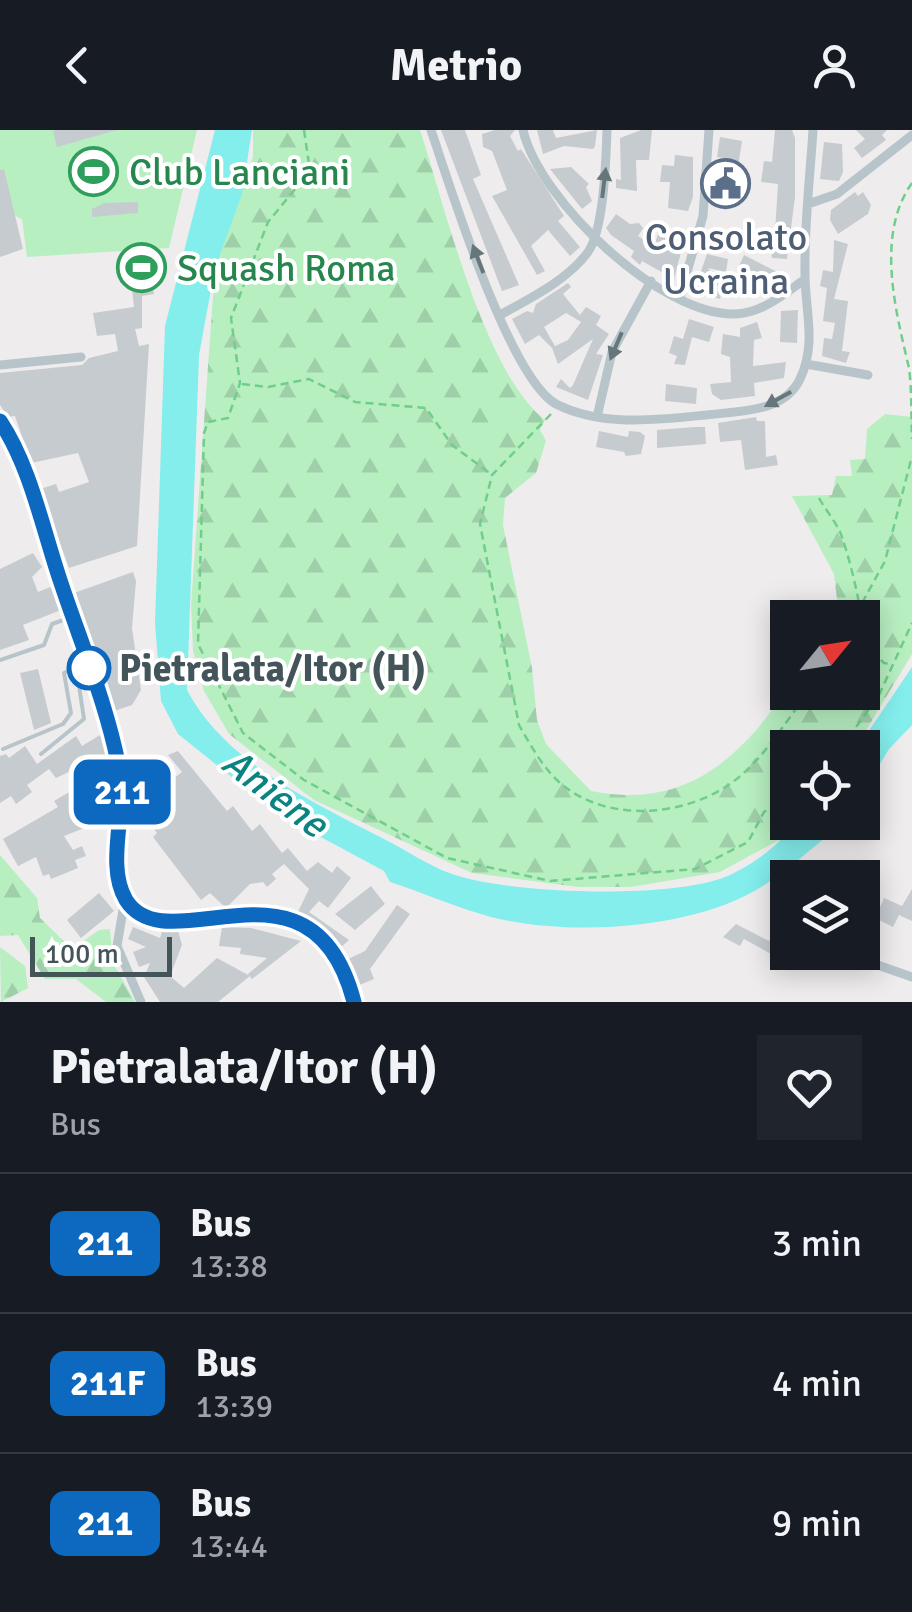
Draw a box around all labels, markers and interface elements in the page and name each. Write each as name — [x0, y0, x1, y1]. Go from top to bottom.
icon: back — [50, 38, 105, 93]
text: Metrio — [390, 38, 522, 93]
icon: person — [807, 38, 862, 93]
sports icon: Club Lanciani — [68, 146, 120, 198]
place label: Club Lanciani — [129, 149, 350, 196]
public building icon: Consolato Ucraina — [700, 157, 752, 209]
one-way arrow — [596, 167, 612, 198]
place label: Consolato Ucraina — [645, 214, 807, 305]
sports icon: Squash Roma — [116, 242, 168, 294]
one-way arrow — [470, 243, 486, 273]
place label: Squash Roma — [177, 245, 396, 292]
one-way arrow — [608, 331, 624, 361]
one-way arrow — [764, 390, 792, 407]
north arrow — [770, 600, 880, 710]
map controls — [770, 600, 880, 970]
place label: Pietralata/Itor (H) — [119, 645, 426, 692]
marker: Pietralata/Itor (H) — [68, 647, 110, 689]
button: locate — [770, 730, 880, 840]
water label: Aniene — [212, 737, 339, 850]
line badge: 211 — [64, 760, 180, 824]
text: 211 — [94, 771, 150, 814]
button: layers — [770, 860, 880, 970]
scale bar — [30, 932, 172, 976]
text: 100 m — [45, 937, 119, 971]
button: heart — [757, 1035, 862, 1140]
text: Pietralata/Itor (H) — [50, 1038, 438, 1097]
text: Bus — [50, 1105, 101, 1144]
text: Bus — [190, 1200, 251, 1247]
text: 3 min — [772, 1220, 862, 1267]
text: 211 — [77, 1222, 133, 1265]
text: 13:38 — [190, 1247, 268, 1286]
text: Bus — [195, 1340, 257, 1387]
text: 4 min — [772, 1360, 862, 1407]
text: 211F — [70, 1362, 145, 1405]
text: 13:39 — [195, 1387, 273, 1426]
text: Bus — [190, 1480, 251, 1527]
text: 9 min — [772, 1500, 862, 1547]
text: 211 — [77, 1502, 133, 1545]
text: 13:44 — [190, 1527, 268, 1566]

